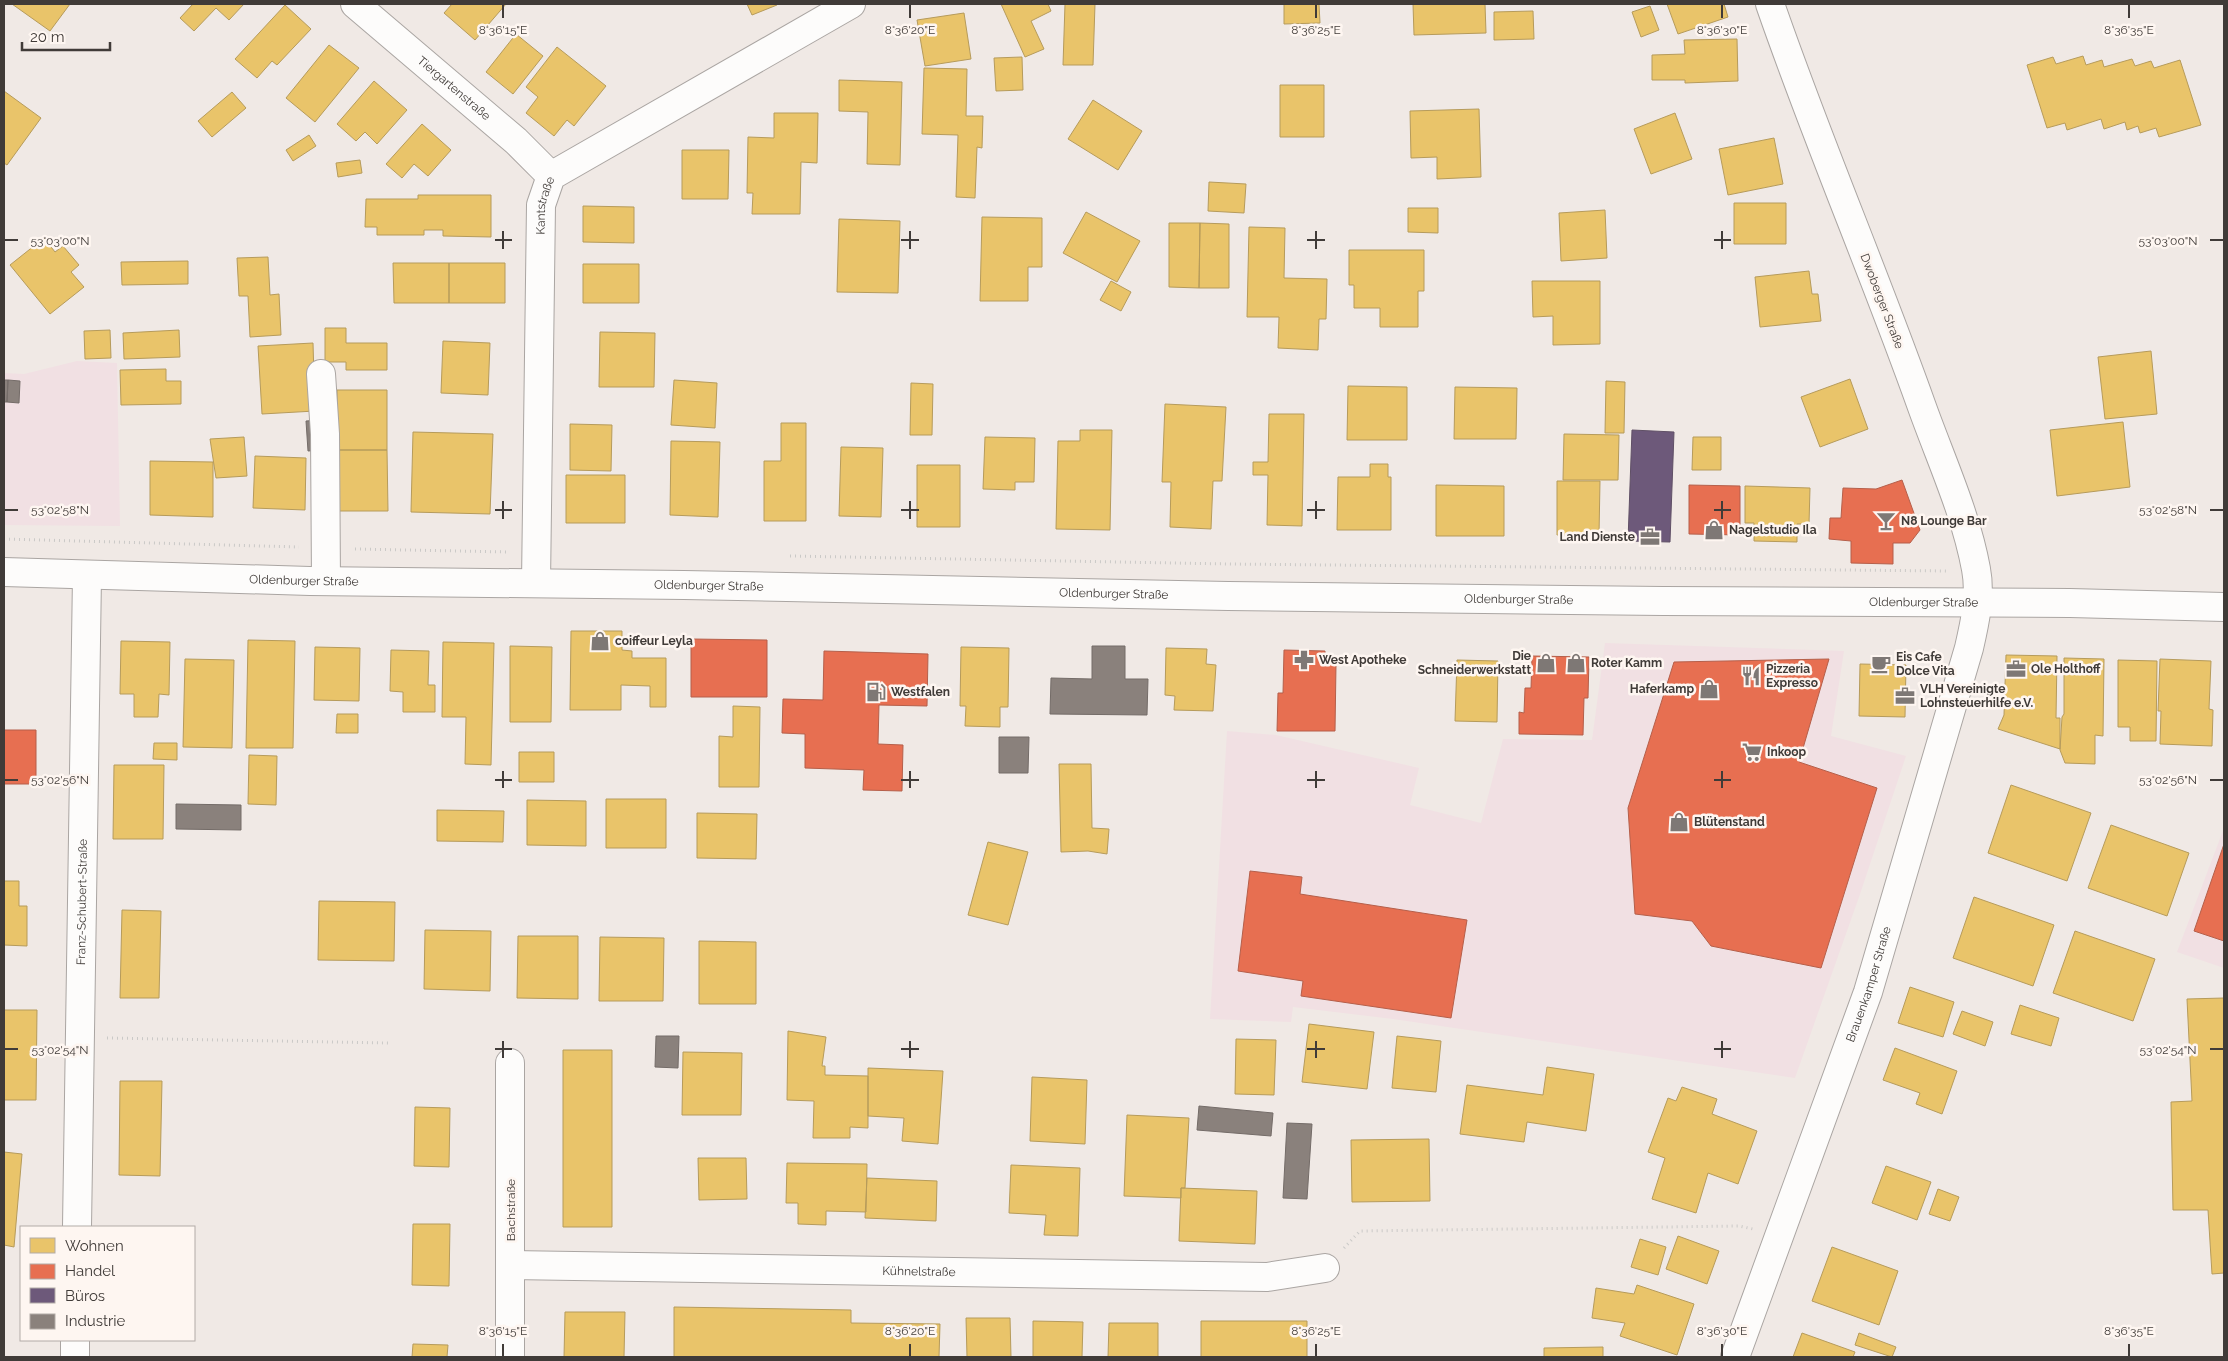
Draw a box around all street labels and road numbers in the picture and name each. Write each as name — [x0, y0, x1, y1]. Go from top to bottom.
street label: Tiergartenstraße — [415, 53, 493, 123]
street label: Kantstraße — [534, 175, 557, 235]
street label: Dwoberger Straße — [1857, 251, 1907, 351]
street label: Oldenburger Straße — [249, 572, 359, 589]
street label: Oldenburger Straße — [654, 578, 764, 594]
street label: Oldenburger Straße — [1059, 586, 1169, 602]
street label: Oldenburger Straße — [1464, 592, 1574, 607]
street label: Oldenburger Straße — [1869, 595, 1978, 610]
street label: Franz-Schubert-Straße — [74, 839, 90, 965]
street label: Brauenkamper Straße — [1843, 925, 1894, 1044]
street label: Bachstraße — [504, 1179, 518, 1241]
street label: Kühnelstraße — [882, 1264, 956, 1279]

